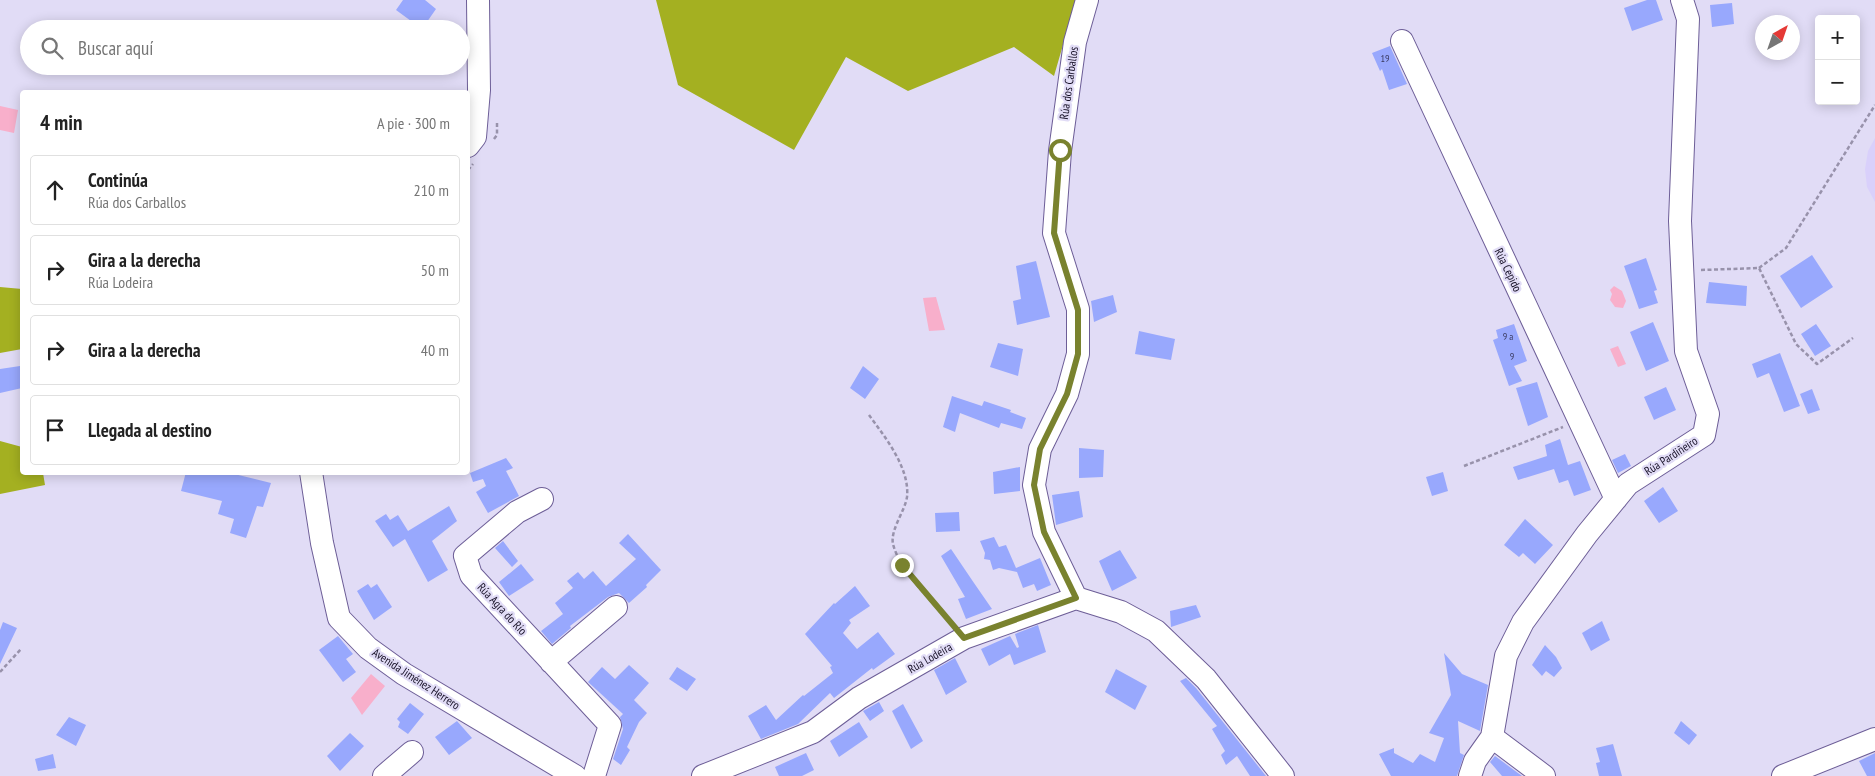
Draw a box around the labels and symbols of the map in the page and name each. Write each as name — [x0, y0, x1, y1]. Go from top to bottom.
north arrow — [1755, 15, 1800, 60]
street label: Rúa dos Carballos — [1056, 45, 1081, 120]
house number: 19 — [1381, 52, 1390, 65]
route start — [1049, 139, 1072, 162]
street label: Rúa Cepido — [1491, 246, 1525, 294]
house number: 9 a — [1503, 330, 1513, 343]
house number: 9 — [1510, 350, 1514, 363]
street label: Rúa Pardiñeiro — [1641, 433, 1700, 478]
route end — [891, 554, 914, 577]
street label: Rúa Agra do Río — [474, 579, 530, 638]
street label: Rúa Lodeira — [905, 639, 955, 676]
street label: Avenida Jiménez Herrero — [370, 645, 463, 713]

